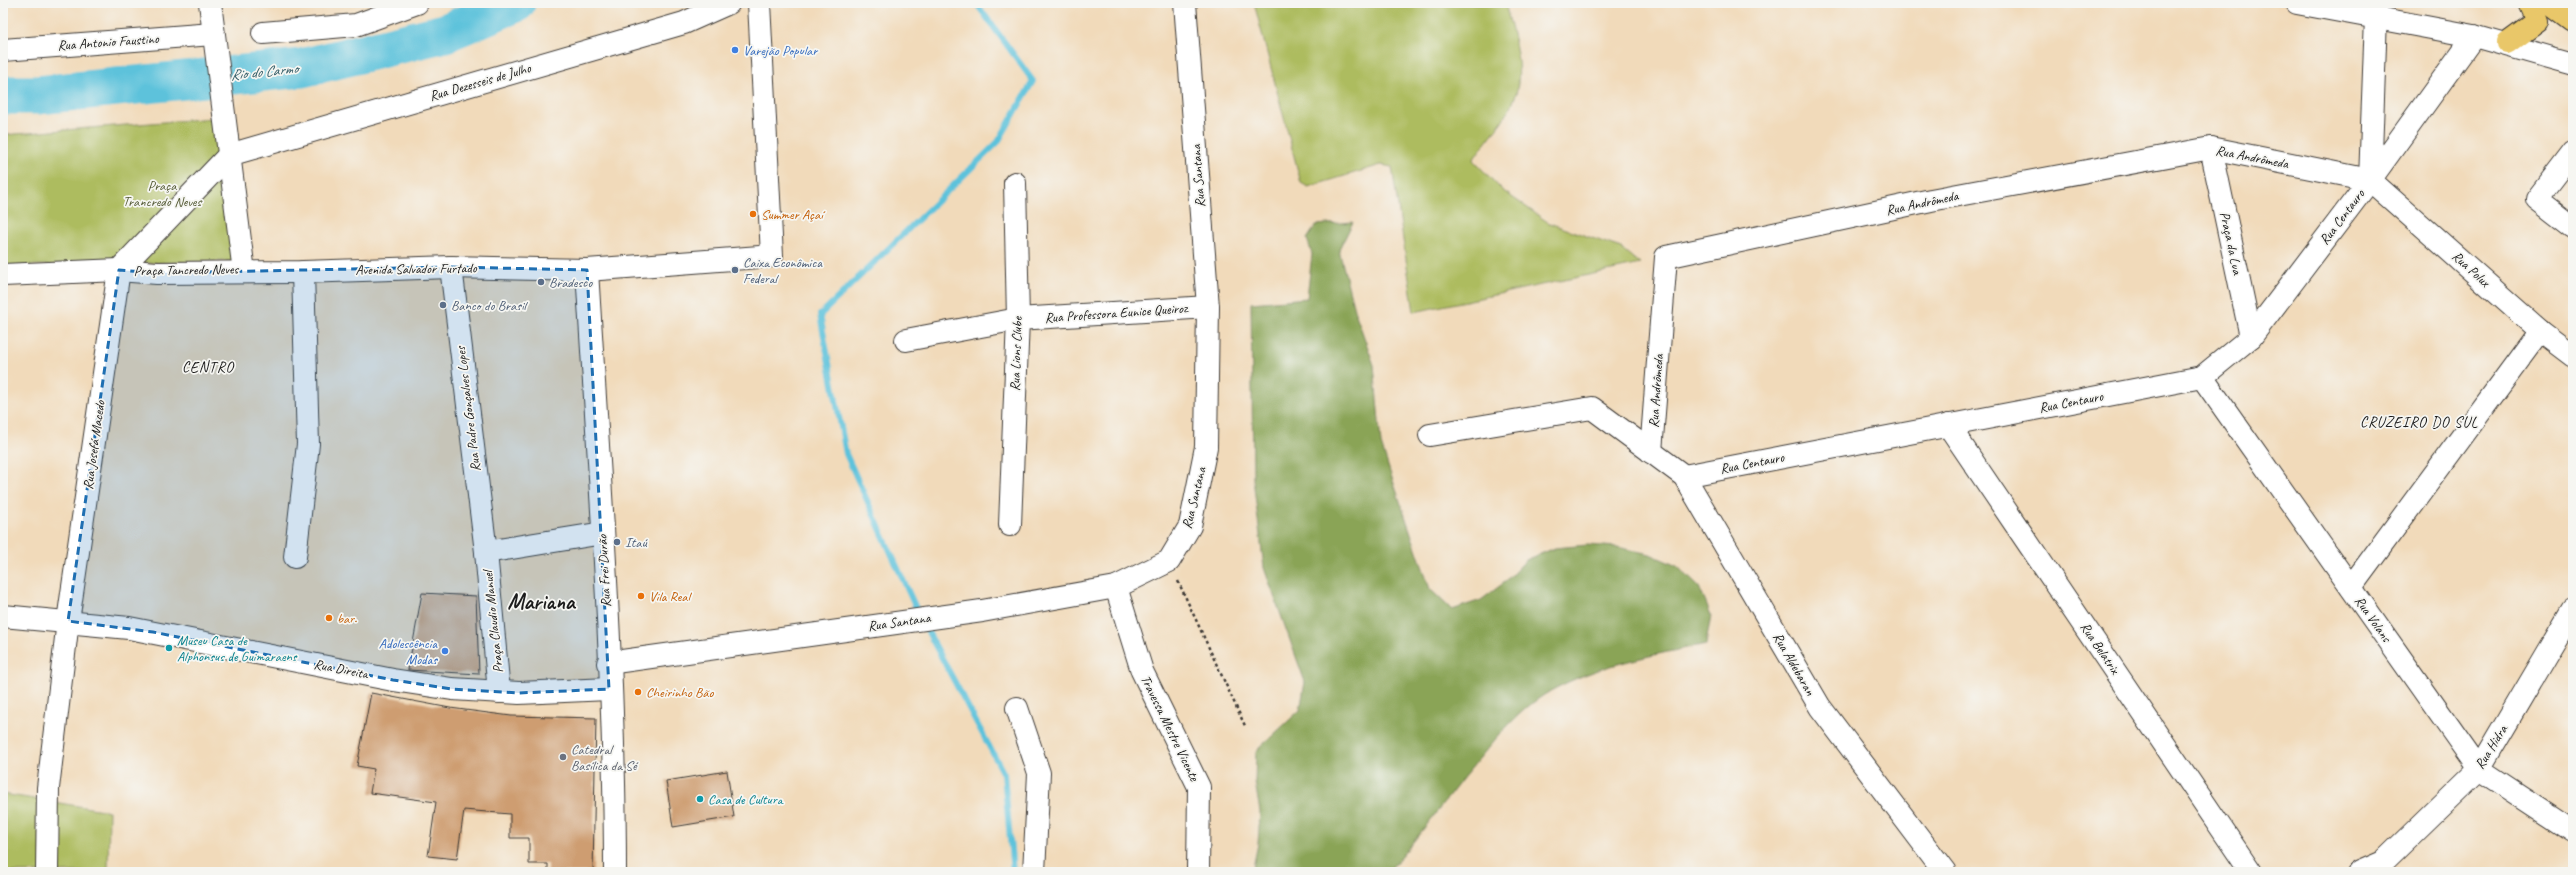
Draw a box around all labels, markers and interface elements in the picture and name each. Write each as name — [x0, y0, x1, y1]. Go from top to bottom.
street label: Rua Antonio Faustino — [57, 30, 160, 54]
place label: Varejão Popular — [743, 42, 818, 59]
marker: Varejão Popular — [730, 45, 740, 55]
water label: Rio do Carmo — [230, 59, 301, 85]
street label: Rua Dezesseis de Julho — [427, 59, 534, 105]
street label: Rua Andrômeda — [2214, 142, 2291, 173]
street label: Rua Santana — [1187, 143, 1209, 208]
park label: Praça Trancredo Neves — [123, 177, 202, 210]
street label: Rua Centauro — [2316, 185, 2369, 248]
street label: Rua Andrômeda — [1884, 187, 1961, 219]
place label: Summer Açaí — [761, 206, 826, 223]
marker: Summer Açaí — [748, 209, 758, 219]
street label: Praça da Lua — [2216, 210, 2246, 277]
street label: Rua Polux — [2449, 248, 2494, 291]
place label: Caixa Econômica Federal — [743, 254, 823, 287]
street label: Avenida Salvador Furtado — [355, 259, 478, 279]
street label: Praça Tancredo Neves — [134, 261, 240, 279]
marker: Caixa Econômica Federal — [730, 265, 740, 275]
place label: Bradesco — [549, 274, 593, 291]
marker: Bradesco — [536, 277, 546, 287]
place label: Banco do Brasil — [451, 297, 529, 314]
street label: Rua Professora Eunice Queiroz — [1044, 299, 1190, 326]
marker: Banco do Brasil — [438, 300, 448, 310]
street label: Rua Lions Clube — [1006, 315, 1026, 391]
street label: Rua Padre Gonçalves Lopes — [452, 344, 484, 473]
street label: Rua Andrômeda — [1645, 352, 1667, 428]
district label: CENTRO — [182, 358, 235, 377]
street label: Rua Centauro — [2038, 387, 2105, 417]
street label: Rua Josefá Macedo — [79, 398, 109, 491]
district label: CRUZEIRO DO SUL — [2360, 413, 2478, 432]
street label: Rua Centauro — [1719, 448, 1786, 478]
street label: Rua Santana — [1178, 464, 1210, 531]
street label: Rua Frei Durão — [594, 533, 614, 608]
place label: Itaú — [625, 534, 648, 551]
marker: Itaú — [612, 537, 622, 547]
street label: Praça Claudio Manuel — [479, 567, 507, 674]
district label: Mariana — [507, 588, 577, 616]
place label: Vila Real — [649, 588, 692, 605]
marker: Vila Real — [636, 591, 646, 601]
street label: Rua Volans — [2351, 593, 2396, 646]
street label: Rua Santana — [867, 609, 933, 635]
place label: bar. — [337, 610, 357, 627]
marker: bar. — [324, 613, 334, 623]
street label: Rua Belatrix — [2077, 619, 2124, 678]
street label: Rua Aldebaran — [1769, 629, 1819, 699]
place label: Museu Casa de Alphonsus de Guimaraens — [177, 632, 298, 665]
place label: Adolescência Modas — [379, 635, 438, 668]
marker: Museu Casa de Alphonsus de Guimaraens — [164, 643, 174, 653]
marker: Adolescência Modas — [440, 646, 450, 656]
street label: Rua Direita — [313, 655, 371, 683]
street label: Travessa Mestre Vicente — [1137, 672, 1204, 785]
place label: Cheirinho Bão — [646, 684, 714, 701]
marker: Cheirinho Bão — [633, 687, 643, 697]
street label: Rua Hidra — [2471, 721, 2512, 772]
place label: Catedral Basílica da Sé — [571, 741, 639, 774]
marker: Catedral Basílica da Sé — [558, 752, 568, 762]
place label: Casa de Cultura — [708, 791, 784, 808]
marker: Casa de Cultura — [695, 794, 705, 804]

